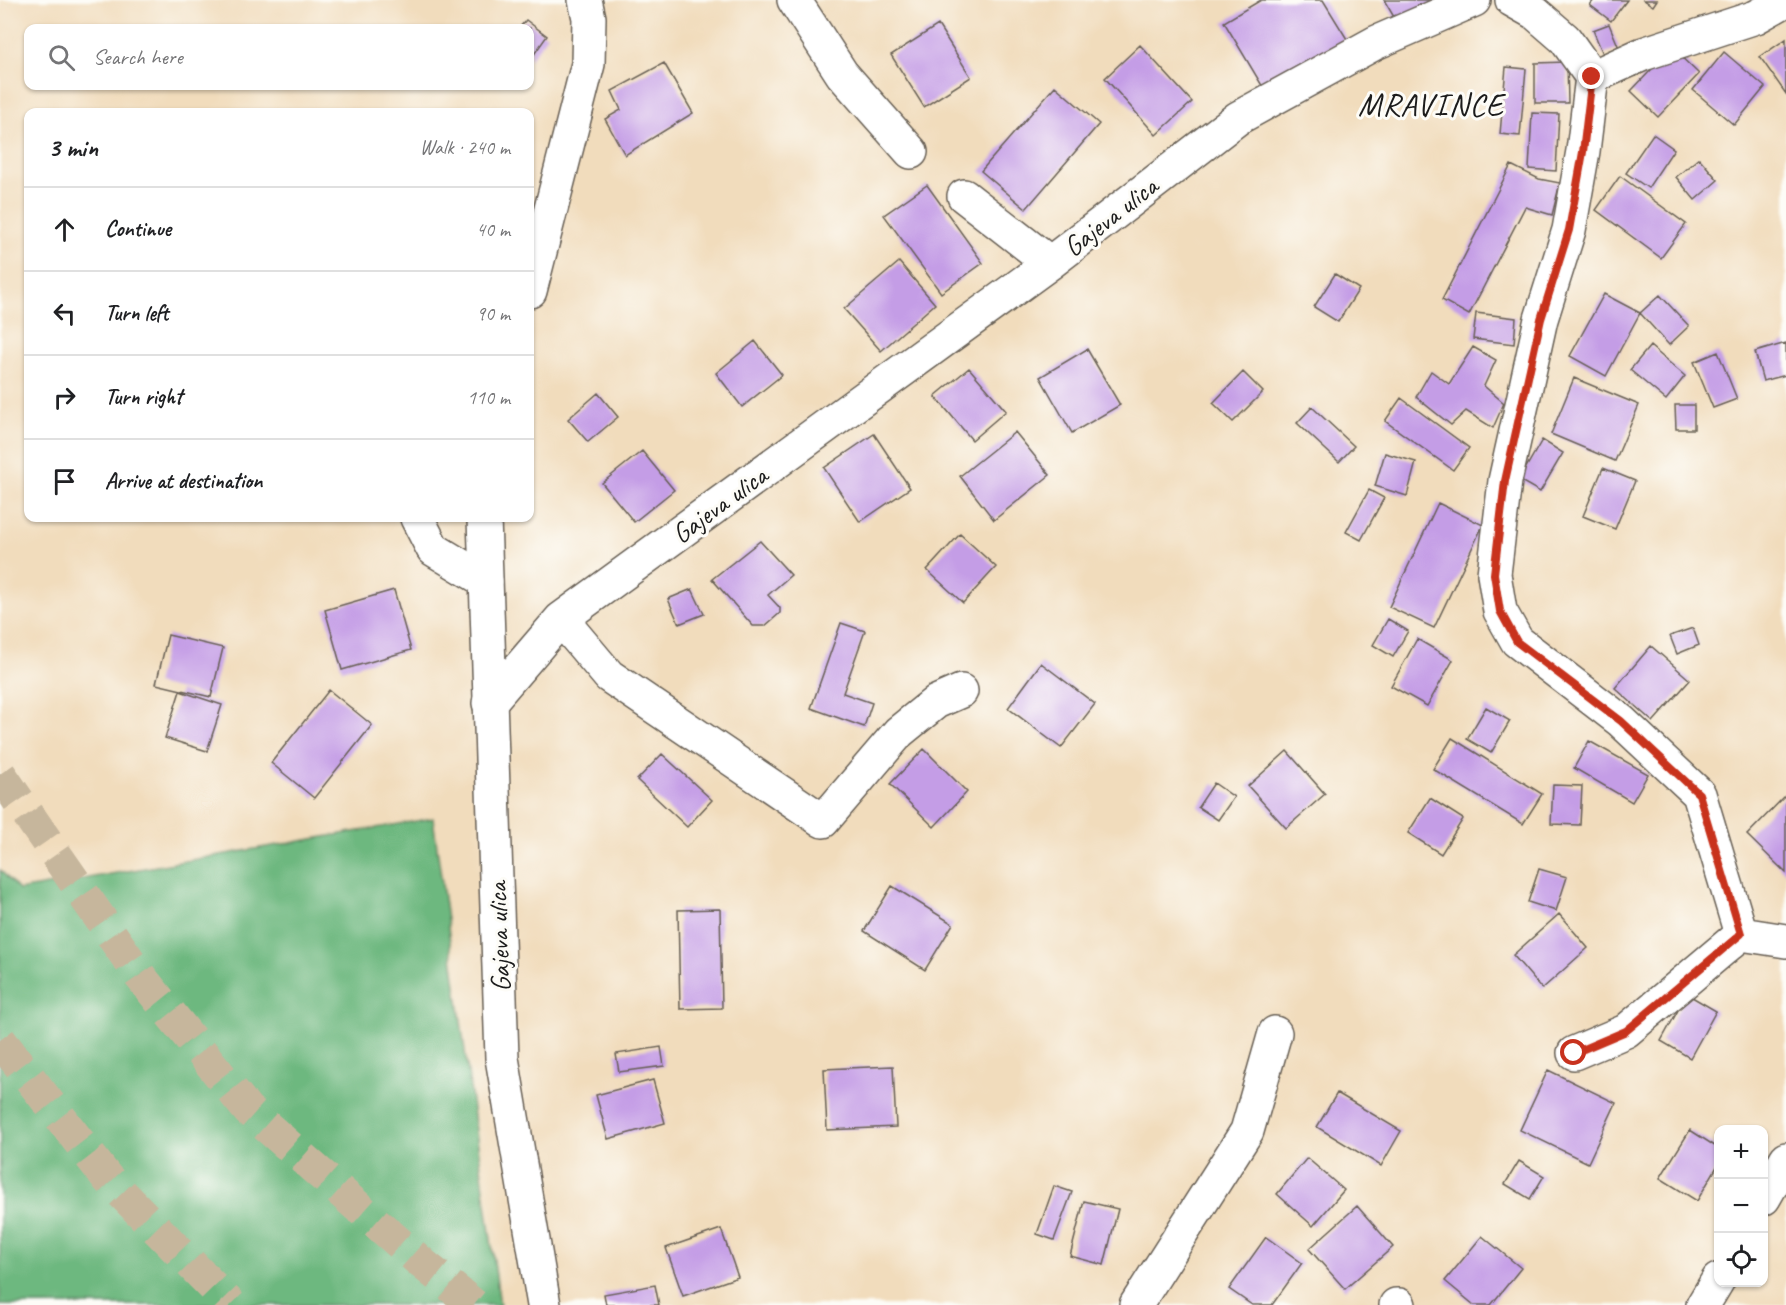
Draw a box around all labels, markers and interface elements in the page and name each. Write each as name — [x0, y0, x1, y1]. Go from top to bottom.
search box — [24, 24, 534, 90]
icon: search — [45, 41, 78, 74]
text: Search here — [93, 43, 183, 71]
route end — [1578, 63, 1604, 89]
district label: MRAVINCE — [1358, 84, 1507, 125]
text: 3 min — [48, 131, 98, 164]
text: Walk · 240 m — [420, 135, 510, 160]
street label: Gajeva ulica — [1056, 167, 1166, 264]
icon: ahead — [48, 213, 81, 246]
text: Continue — [105, 215, 171, 243]
text: 40 m — [476, 217, 510, 242]
icon: left — [48, 297, 81, 330]
text: Turn left — [105, 299, 169, 327]
text: 90 m — [476, 301, 510, 326]
icon: right — [48, 381, 81, 414]
text: Turn right — [105, 383, 182, 411]
text: 110 m — [467, 385, 510, 410]
street label: Gajeva ulica — [665, 456, 776, 551]
icon: arrive — [48, 465, 81, 498]
text: Arrive at destination — [105, 467, 262, 495]
street label: Gajeva ulica — [479, 879, 518, 993]
route start — [1560, 1039, 1586, 1065]
map controls — [1714, 1125, 1768, 1287]
button: + — [1714, 1125, 1768, 1179]
button: − — [1714, 1179, 1768, 1233]
button: locate — [1714, 1233, 1768, 1287]

